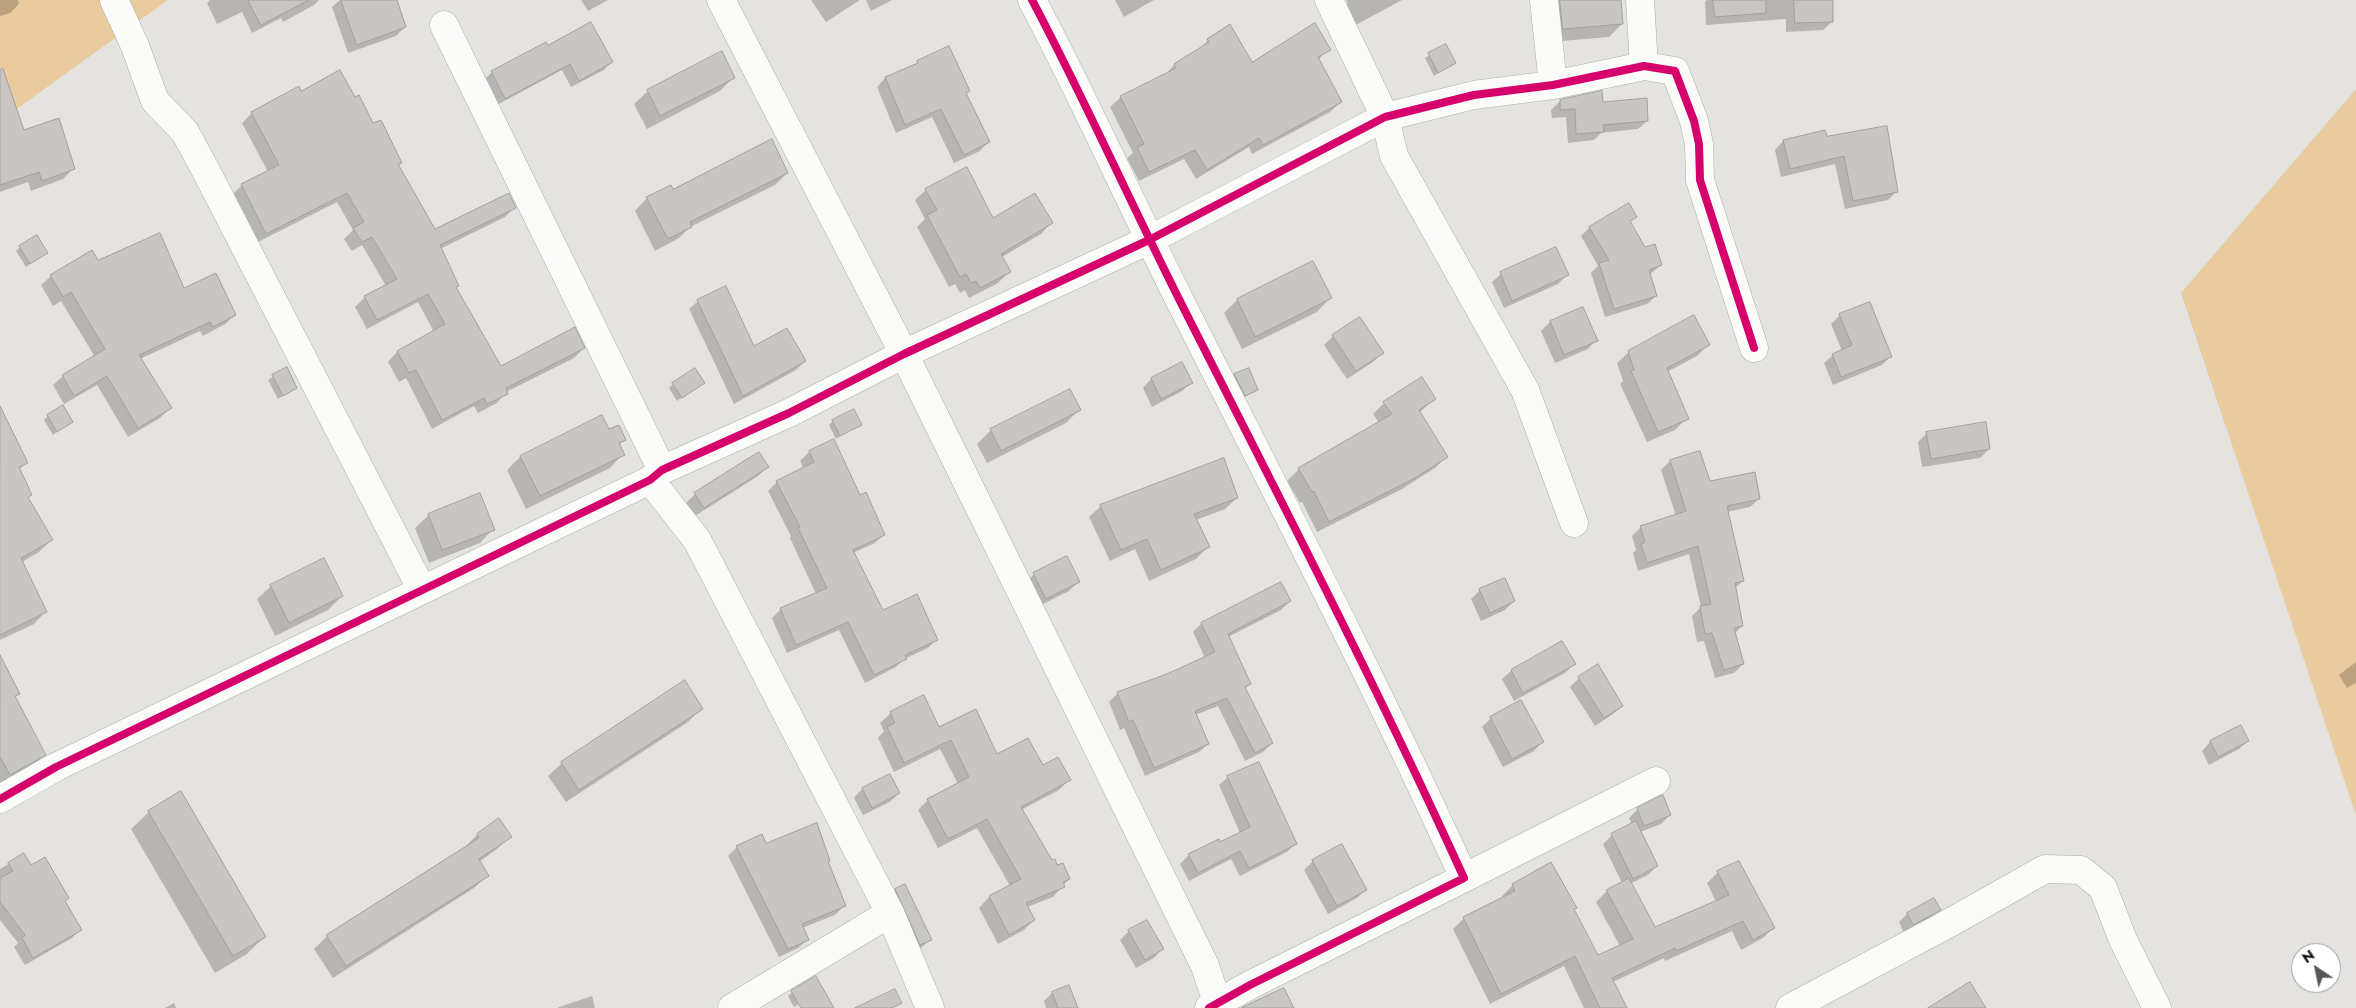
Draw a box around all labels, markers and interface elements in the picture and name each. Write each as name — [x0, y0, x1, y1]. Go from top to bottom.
north arrow — [2291, 943, 2341, 993]
text: N — [2298, 945, 2318, 968]

